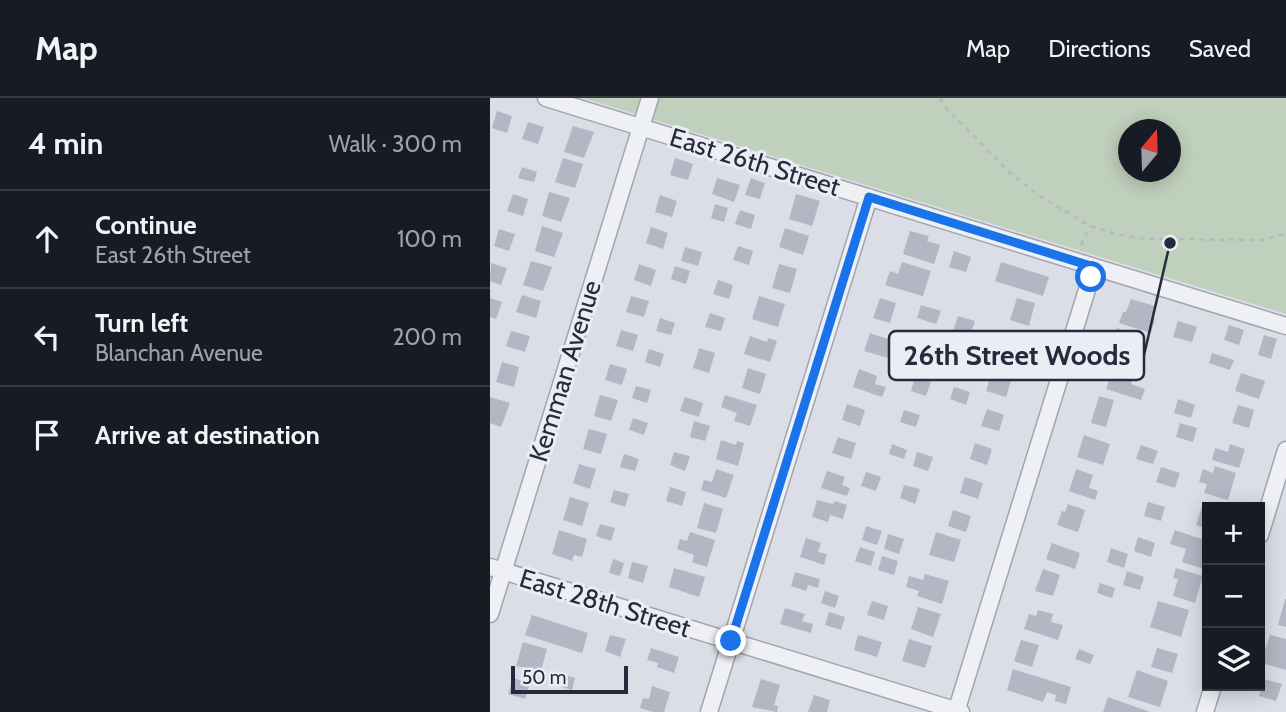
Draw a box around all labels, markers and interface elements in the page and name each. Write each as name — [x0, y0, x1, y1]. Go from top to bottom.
text: Map — [35, 28, 98, 68]
text: Map — [966, 34, 1010, 63]
text: Directions — [1048, 34, 1151, 63]
text: Saved — [1189, 34, 1251, 63]
north arrow — [1118, 119, 1181, 182]
street label: East 26th Street — [666, 121, 844, 203]
text: 4 min — [28, 125, 103, 162]
text: Walk · 300 m — [329, 130, 462, 158]
text: Continue — [95, 209, 197, 241]
icon: ahead — [28, 220, 66, 258]
text: 100 m — [397, 225, 462, 253]
text: East 26th Street — [95, 241, 251, 269]
route start — [1075, 261, 1106, 292]
street label: Kemman Avenue — [522, 276, 608, 466]
text: Turn left — [95, 307, 188, 339]
icon: left — [28, 318, 66, 356]
text: 200 m — [392, 323, 462, 351]
callout: 26th Street Woods — [889, 331, 1144, 380]
text: 26th Street Woods — [904, 338, 1131, 372]
text: Blanchan Avenue — [95, 339, 263, 367]
icon: arrive — [28, 416, 66, 454]
text: Arrive at destination — [95, 419, 320, 451]
map controls — [1202, 502, 1265, 691]
button: + — [1202, 502, 1265, 565]
street label: East 28th Street — [516, 562, 695, 644]
button: − — [1202, 565, 1265, 628]
route end — [715, 625, 746, 656]
button: layers — [1202, 628, 1265, 691]
scale bar — [511, 663, 628, 695]
text: 50 m — [522, 666, 566, 689]

